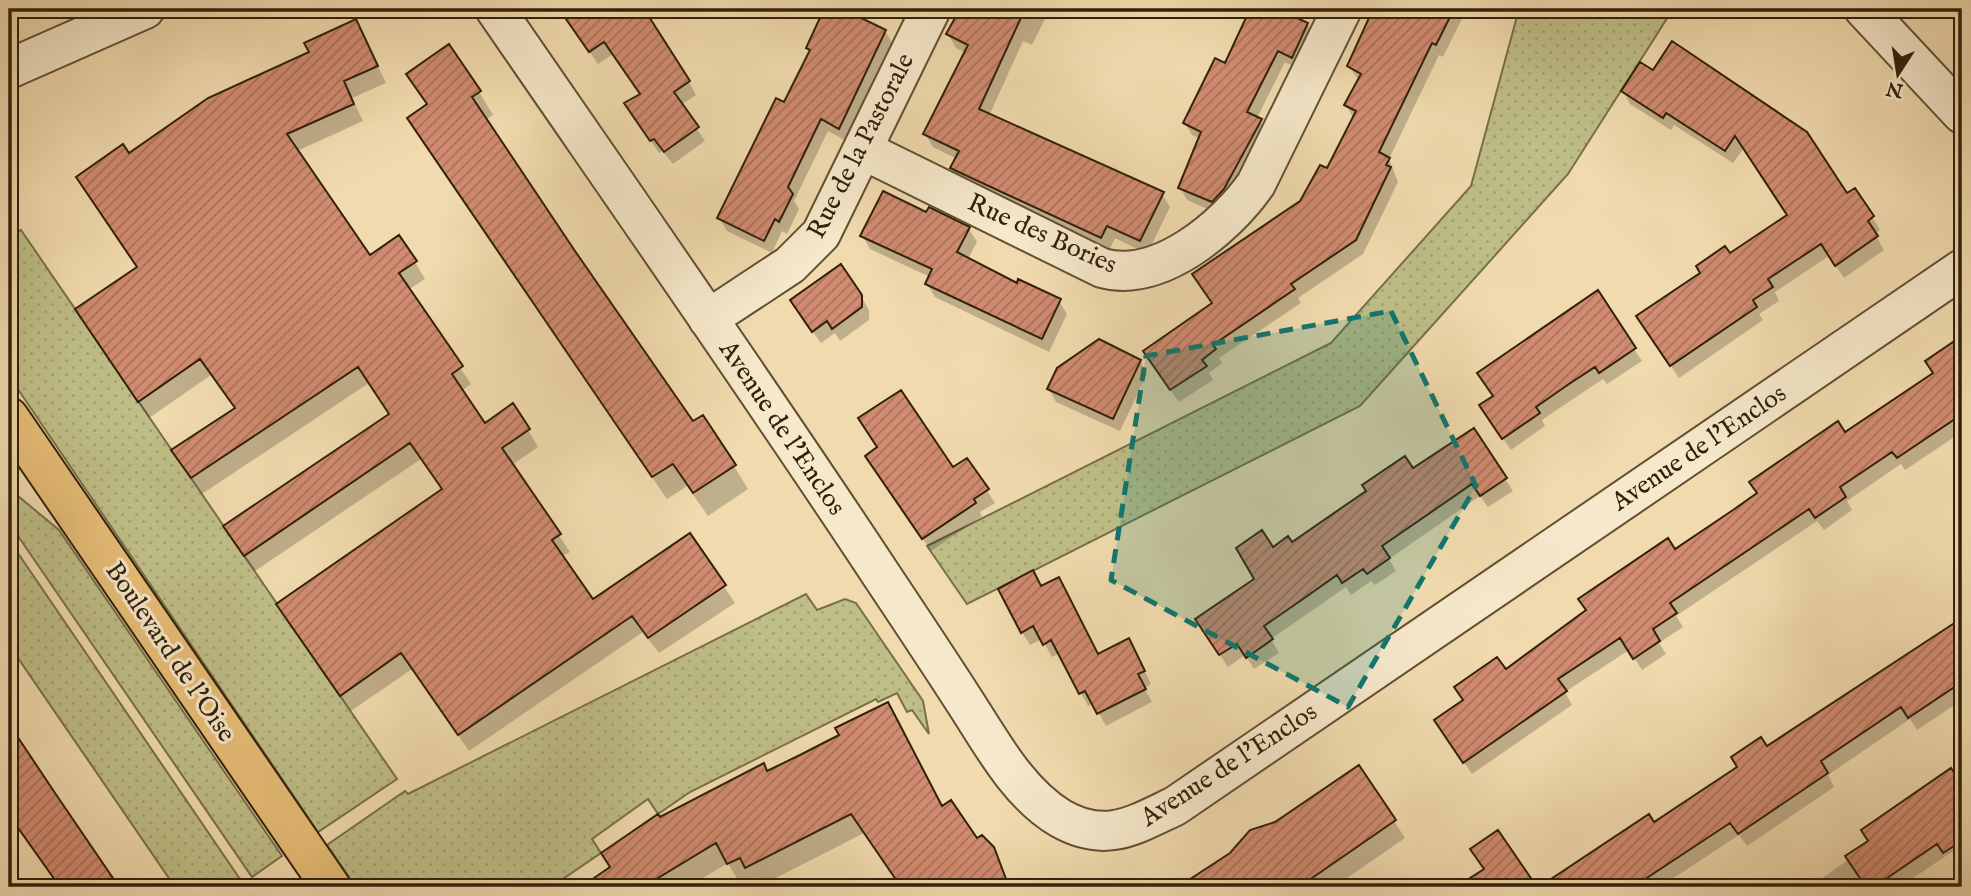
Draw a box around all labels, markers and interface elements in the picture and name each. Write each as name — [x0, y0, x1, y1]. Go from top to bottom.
north arrow — [1862, 38, 1932, 108]
street label: Rue de la Pastorale — [800, 48, 922, 244]
text: N — [1884, 75, 1906, 102]
street label: Rue des Bories — [962, 186, 1122, 282]
street label: Avenue de l'Enclos — [711, 333, 853, 522]
street label: Avenue de l'Enclos — [1604, 377, 1793, 519]
street label: Boulevard de l'Oise — [97, 555, 243, 749]
street label: Avenue de l'Enclos — [1134, 696, 1324, 835]

